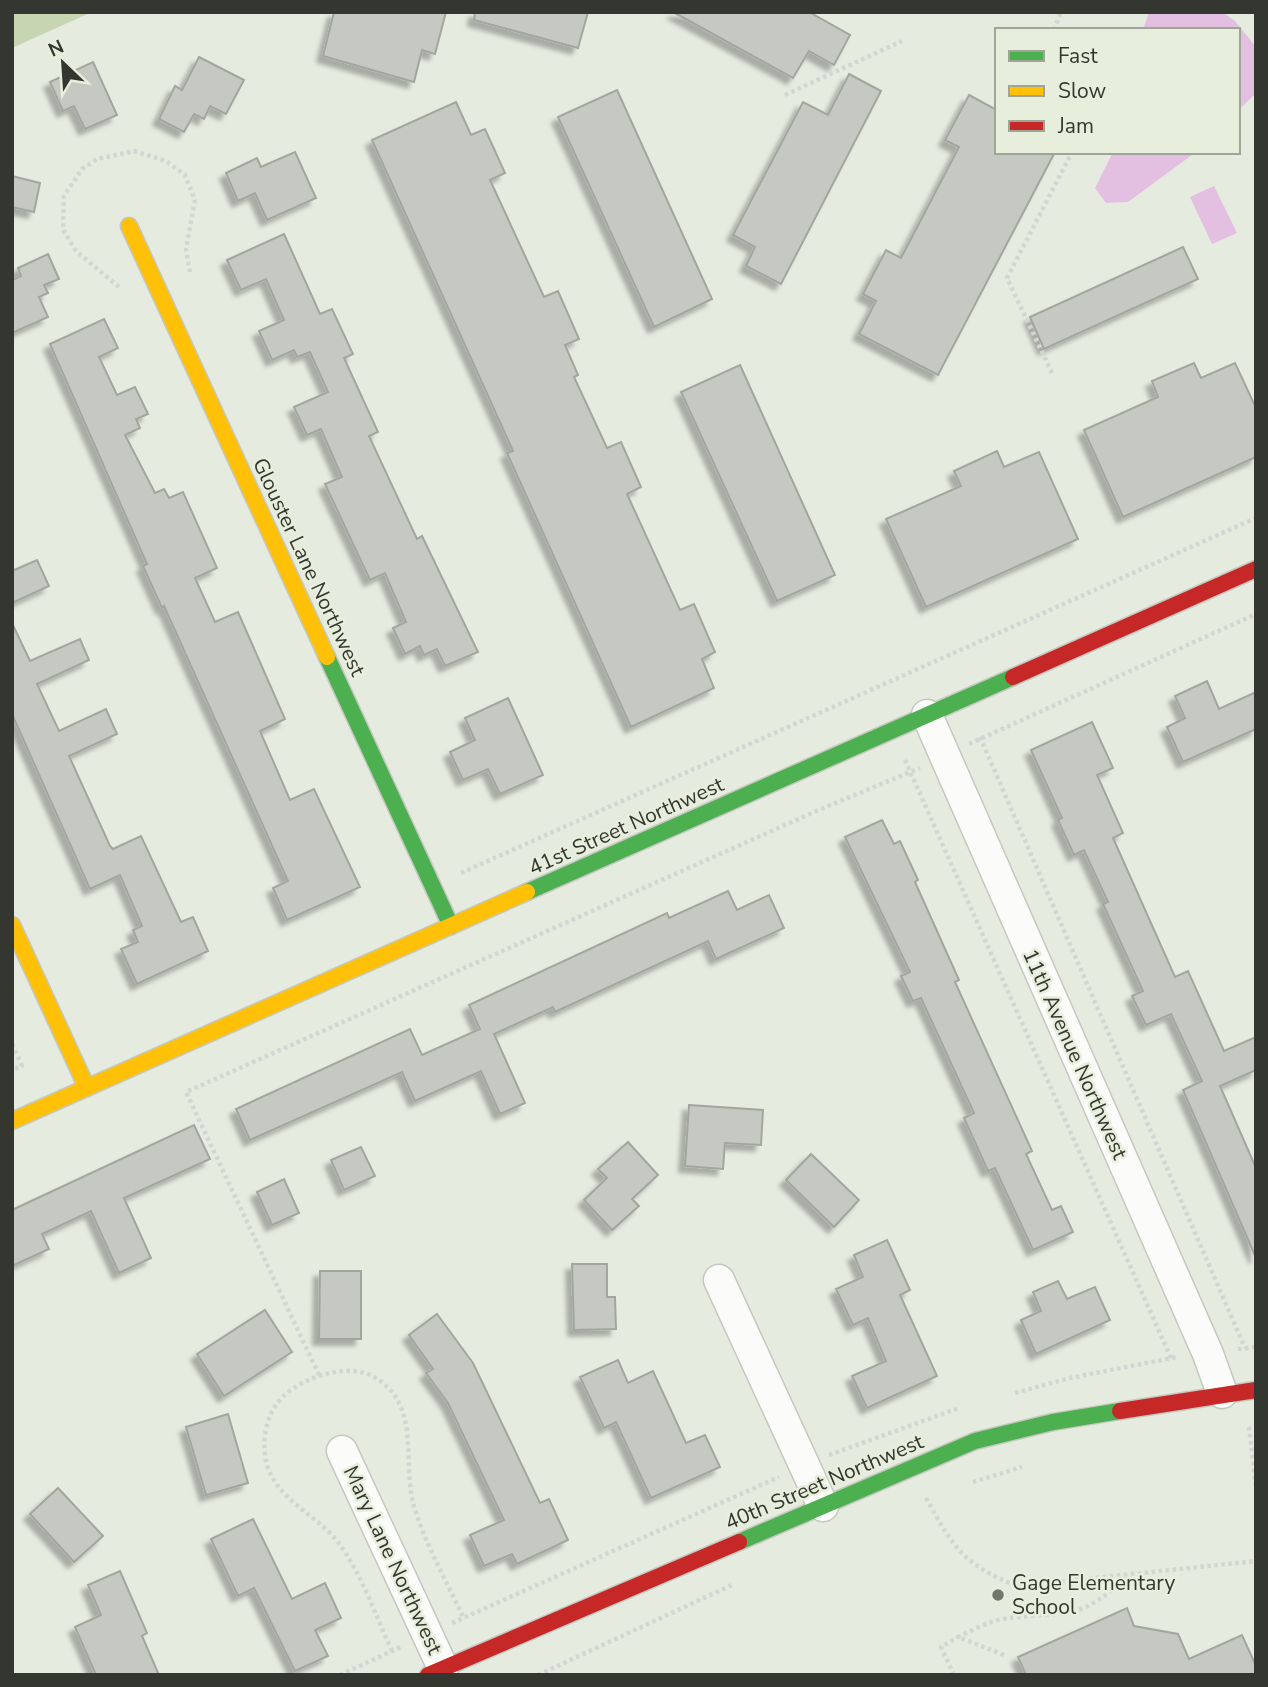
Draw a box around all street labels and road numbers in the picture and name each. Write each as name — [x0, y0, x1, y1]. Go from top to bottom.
street label: Glouster Lane Northwest — [246, 453, 372, 681]
street label: 41st Street Northwest — [524, 770, 729, 882]
street label: 11th Avenue Northwest — [1016, 945, 1134, 1164]
street label: 40th Street Northwest — [720, 1427, 928, 1537]
street label: Mary Lane Northwest — [337, 1461, 449, 1659]

